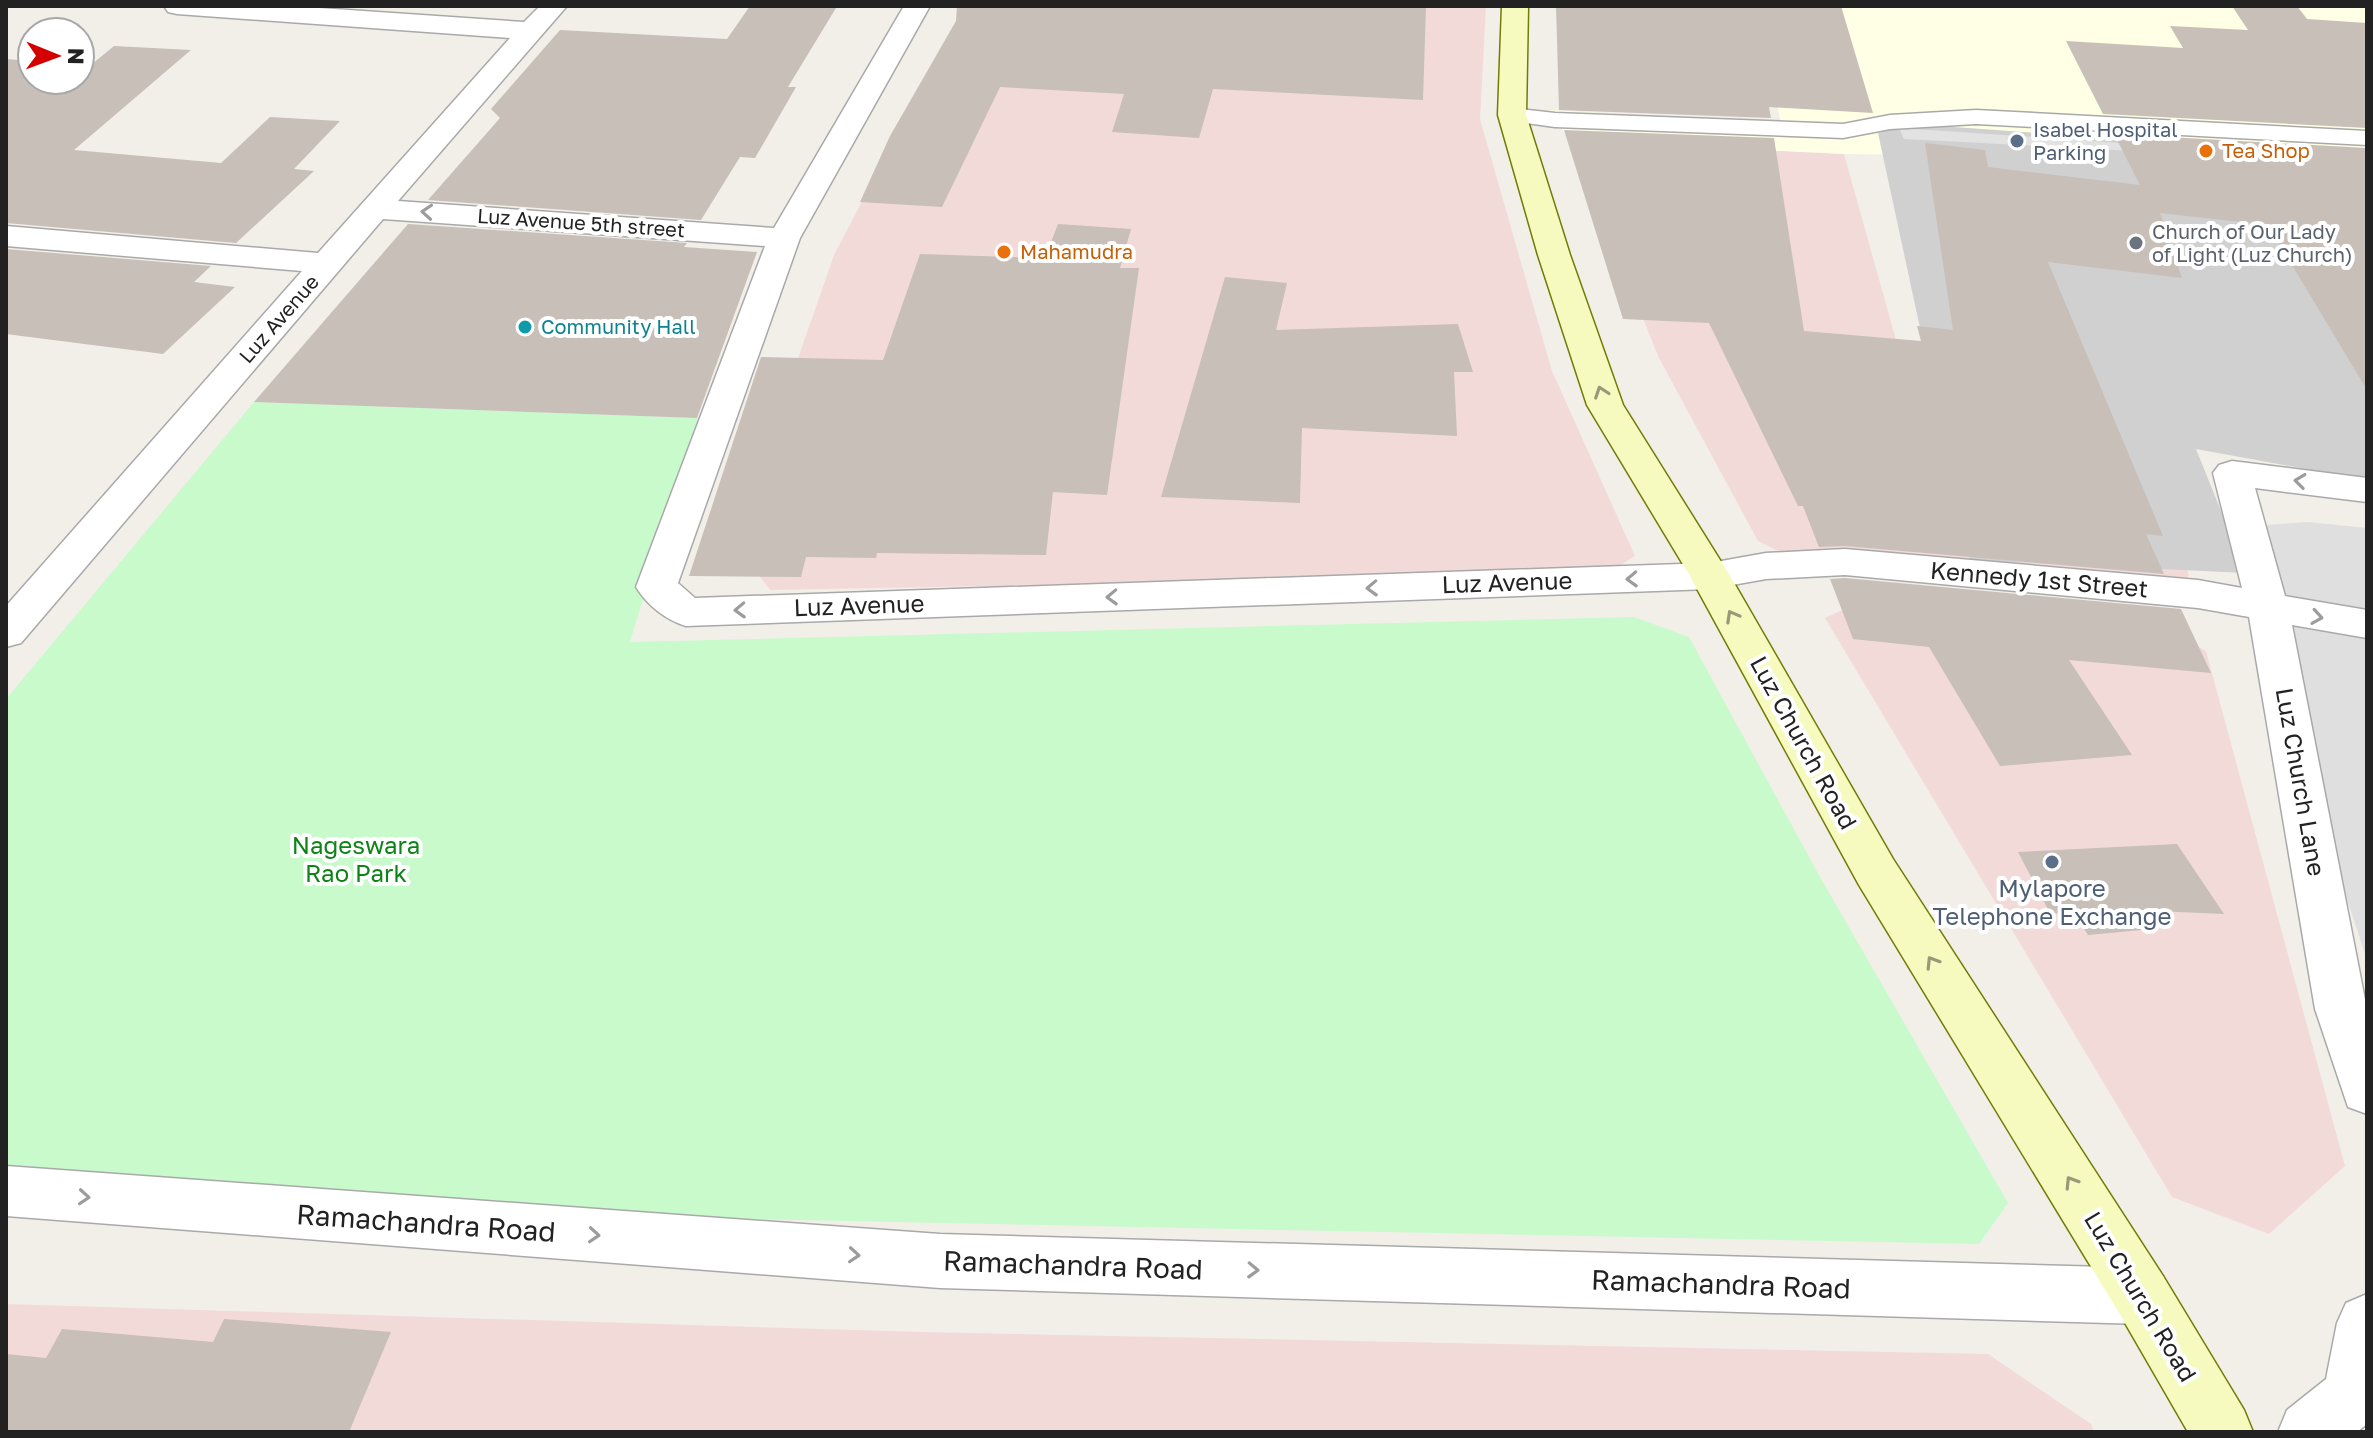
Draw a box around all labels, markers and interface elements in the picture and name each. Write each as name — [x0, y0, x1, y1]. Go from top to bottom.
north arrow — [16, 16, 96, 96]
text: N — [63, 48, 90, 65]
place label: Isabel Hospital Parking — [2033, 117, 2178, 164]
marker: Isabel Hospital Parking — [2008, 132, 2026, 150]
place label: Tea Shop — [2222, 138, 2310, 162]
marker: Tea Shop — [2197, 142, 2215, 160]
street label: Luz Avenue 5th street — [476, 203, 686, 241]
one-way arrow — [420, 204, 433, 221]
place label: Church of Our Lady of Light (Luz Church) — [2152, 219, 2353, 266]
marker: Church of Our Lady of Light (Luz Church) — [2127, 234, 2145, 252]
place label: Mahamudra — [1020, 239, 1133, 263]
marker: Mahamudra — [995, 243, 1013, 261]
street label: Luz Avenue — [233, 269, 323, 367]
place label: Community Hall — [541, 314, 696, 338]
marker: Community Hall — [516, 318, 534, 336]
one-way arrow — [1594, 386, 1611, 400]
one-way arrow — [2293, 473, 2306, 490]
street label: Kennedy 1st Street — [1929, 555, 2149, 602]
street label: Luz Avenue — [1441, 565, 1573, 598]
one-way arrow — [1625, 570, 1638, 587]
one-way arrow — [1365, 579, 1378, 596]
street label: Luz Avenue — [793, 588, 925, 621]
one-way arrow — [1105, 589, 1118, 606]
one-way arrow — [733, 602, 746, 619]
one-way arrow — [2311, 608, 2324, 625]
one-way arrow — [1726, 610, 1742, 625]
street label: Luz Church Road — [1745, 651, 1864, 834]
street label: Luz Church Lane — [2271, 685, 2332, 878]
park label: Nageswara Rao Park — [292, 830, 420, 887]
marker: Mylapore Telephone Exchange — [2043, 853, 2061, 871]
place label: Mylapore Telephone Exchange — [1933, 873, 2171, 930]
one-way arrow — [1927, 956, 1942, 971]
one-way arrow — [2065, 1177, 2080, 1191]
one-way arrow — [78, 1188, 91, 1205]
street label: Ramachandra Road — [295, 1197, 557, 1248]
street label: Luz Church Road — [2079, 1206, 2204, 1387]
one-way arrow — [588, 1226, 601, 1243]
street label: Ramachandra Road — [943, 1243, 1204, 1286]
one-way arrow — [848, 1246, 861, 1263]
one-way arrow — [1247, 1262, 1260, 1279]
street label: Ramachandra Road — [1591, 1262, 1852, 1305]

